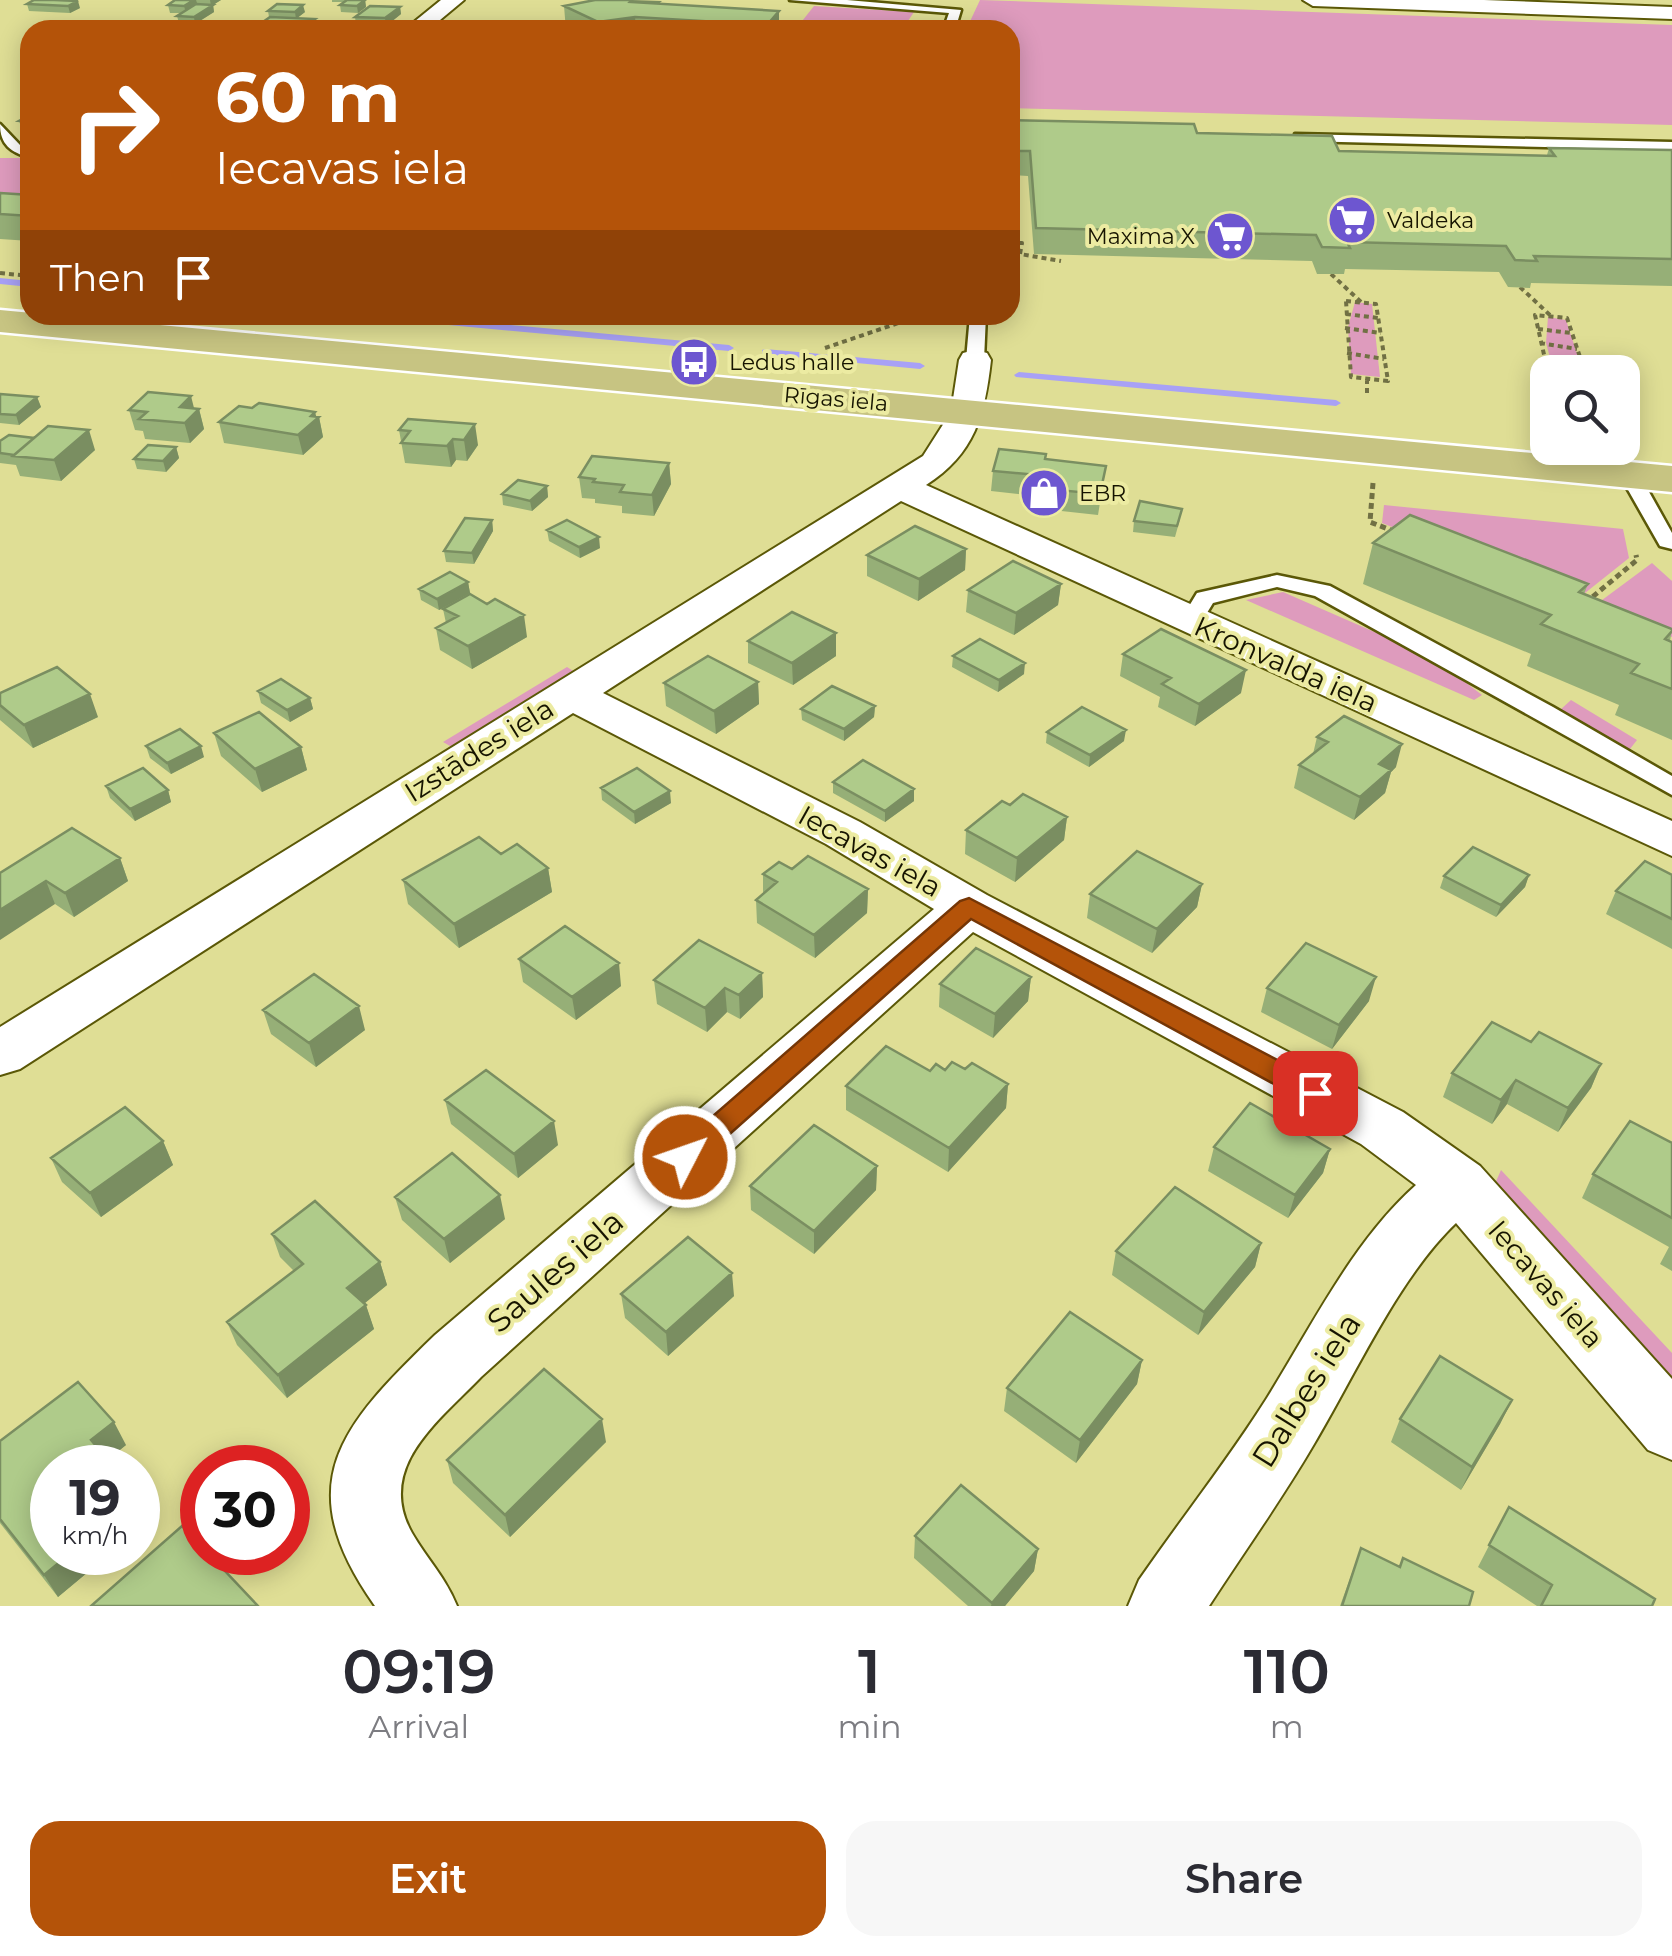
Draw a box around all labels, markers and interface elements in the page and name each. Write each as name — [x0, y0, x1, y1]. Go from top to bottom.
text: 60 m — [215, 54, 400, 140]
icon: right — [50, 60, 180, 190]
text: Iecavas iela — [215, 140, 469, 195]
supermarket icon: Valdeka — [1326, 194, 1378, 246]
place label: Valdeka — [1387, 207, 1474, 234]
supermarket icon: Maxima X — [1204, 210, 1256, 262]
place label: Maxima X — [1087, 223, 1196, 250]
icon: arrive — [166, 250, 221, 305]
text: Then — [50, 254, 146, 301]
bus stop icon: Ledus halle — [668, 336, 720, 388]
place label: Ledus halle — [729, 349, 854, 376]
map controls — [1530, 355, 1640, 465]
button: search — [1530, 355, 1640, 465]
street label: Rīgas iela — [783, 381, 889, 417]
shop icon: EBR — [1018, 467, 1070, 519]
place label: EBR — [1079, 480, 1126, 507]
street label: Kronvalda iela — [1189, 608, 1383, 720]
street label: Izstādes iela — [398, 691, 560, 809]
street label: Iecavas iela — [793, 798, 947, 904]
pin — [1273, 1051, 1358, 1136]
icon: arrive — [1288, 1066, 1343, 1121]
position arrow — [633, 1105, 737, 1209]
street label: Saules iela — [479, 1201, 631, 1341]
street label: Iecavas iela — [1481, 1213, 1611, 1355]
street label: Dalbes iela — [1243, 1306, 1369, 1474]
speed limit sign: 30 — [180, 1445, 310, 1575]
text: 19 — [69, 1467, 121, 1528]
text: km/h — [62, 1520, 128, 1550]
text: 09:19 — [342, 1635, 495, 1708]
text: 1 — [858, 1635, 881, 1708]
text: 110 — [1244, 1635, 1330, 1708]
text: Arrival — [368, 1707, 469, 1746]
text: min — [837, 1707, 902, 1746]
text: m — [1270, 1707, 1304, 1746]
button: Exit — [30, 1821, 826, 1936]
button: Share — [846, 1821, 1642, 1936]

